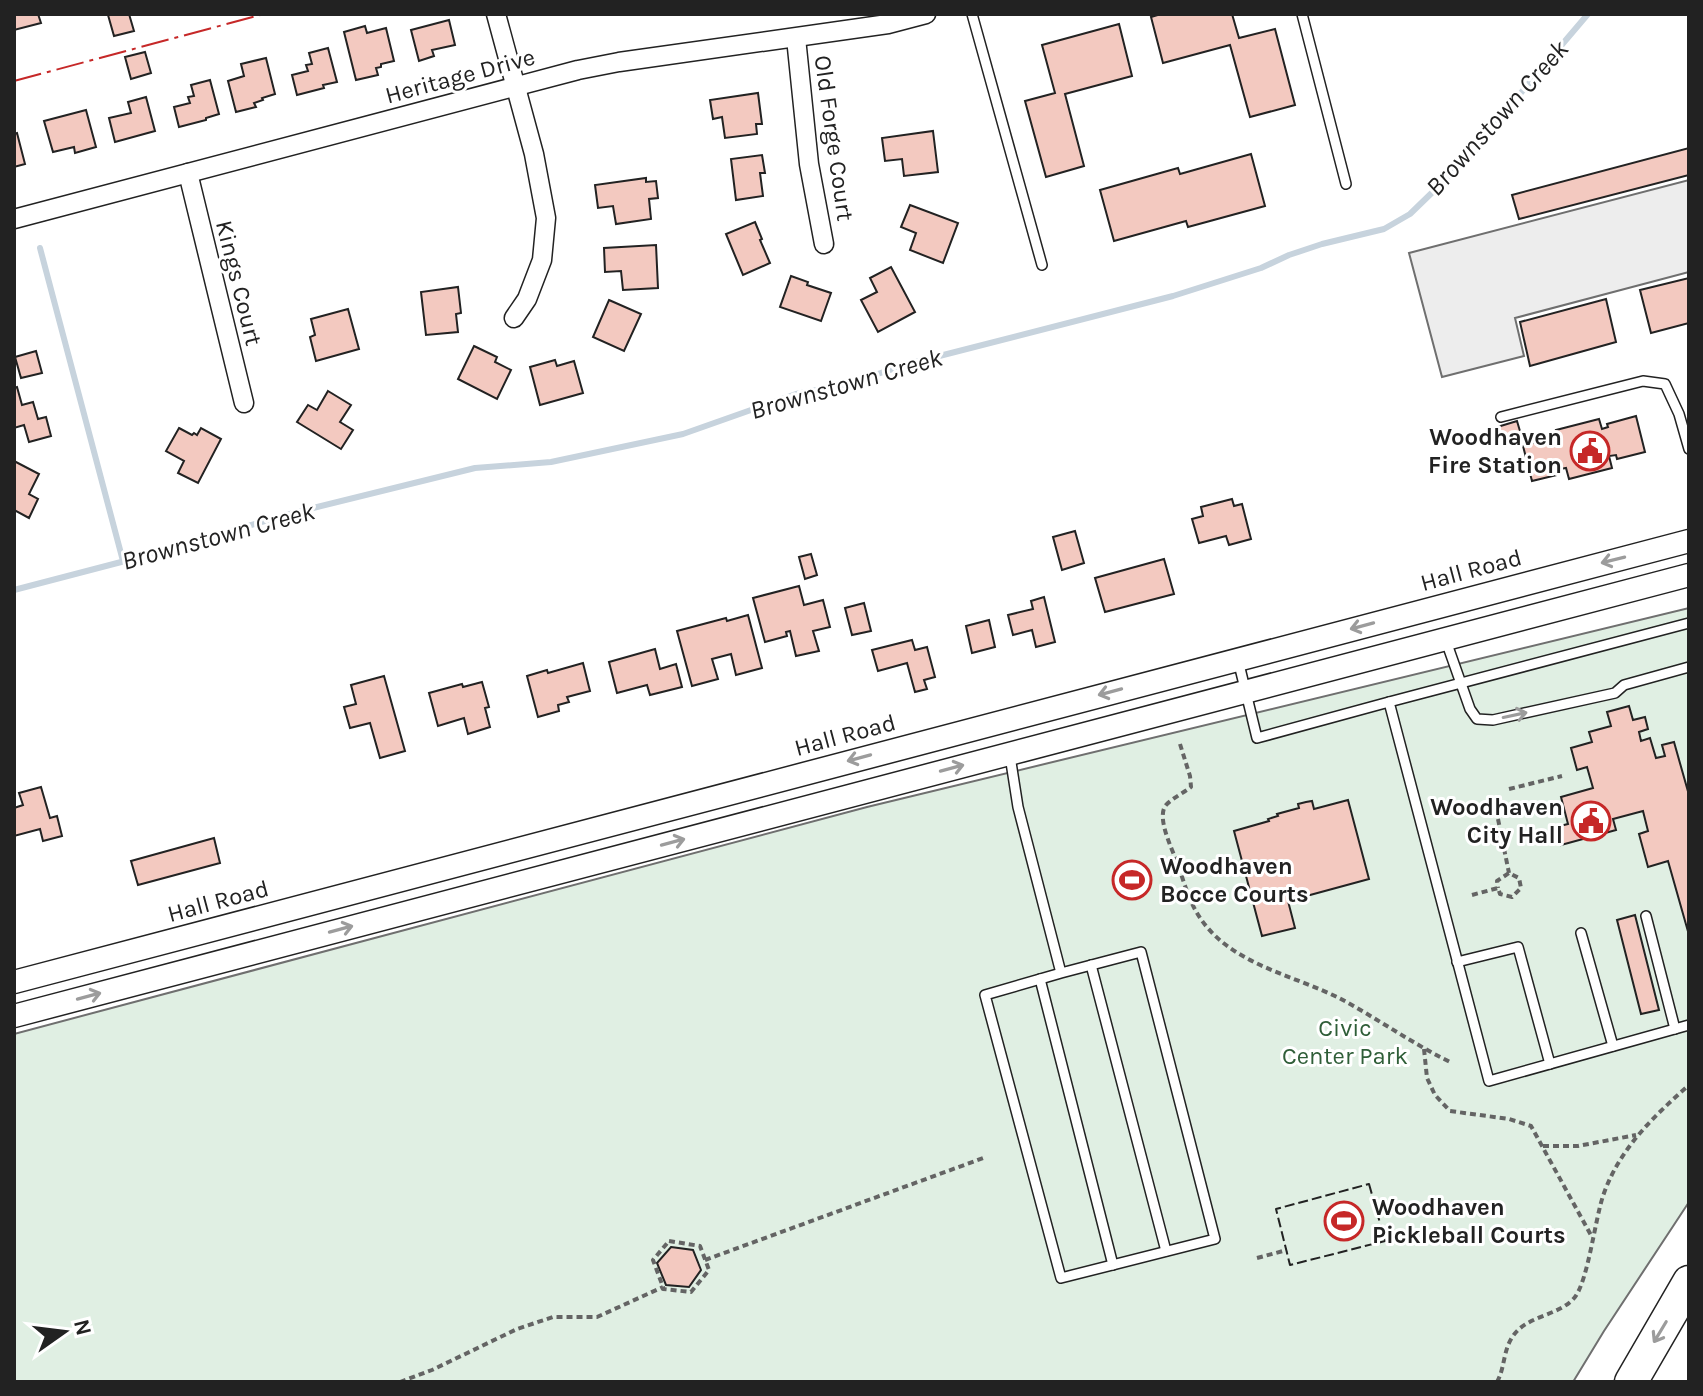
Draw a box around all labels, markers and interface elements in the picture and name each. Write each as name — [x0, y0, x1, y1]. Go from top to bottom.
water label: Brownstown Creek — [1419, 33, 1575, 202]
street label: Heritage Drive — [382, 43, 538, 109]
street label: Old Forge Court — [809, 53, 859, 223]
street label: Kings Court — [210, 217, 268, 349]
water label: Brownstown Creek — [746, 342, 946, 426]
place label: Woodhaven Fire Station — [1428, 423, 1562, 479]
public building icon: Woodhaven Fire Station — [1569, 430, 1611, 472]
water label: Brownstown Creek — [118, 495, 319, 577]
street label: Hall Road — [1417, 543, 1525, 597]
one-way arrow — [1601, 554, 1627, 569]
one-way arrow — [1349, 619, 1375, 634]
one-way arrow — [1098, 685, 1124, 700]
one-way arrow — [1501, 707, 1527, 722]
street label: Hall Road — [791, 708, 899, 762]
one-way arrow — [847, 752, 873, 767]
one-way arrow — [938, 760, 964, 775]
place label: Woodhaven City Hall — [1430, 793, 1563, 849]
public building icon: Woodhaven City Hall — [1570, 800, 1612, 842]
one-way arrow — [660, 833, 686, 848]
place label: Woodhaven Bocce Courts — [1160, 852, 1309, 908]
sports icon: Woodhaven Bocce Courts — [1111, 859, 1153, 901]
street label: Hall Road — [164, 874, 272, 928]
one-way arrow — [327, 921, 353, 936]
one-way arrow — [76, 987, 102, 1002]
park label: Civic Center Park — [1282, 1014, 1408, 1070]
place label: Woodhaven Pickleball Courts — [1372, 1193, 1566, 1249]
sports icon: Woodhaven Pickleball Courts — [1323, 1200, 1365, 1242]
north arrow — [24, 1292, 104, 1372]
text: N — [68, 1317, 97, 1338]
one-way arrow — [1651, 1320, 1667, 1343]

